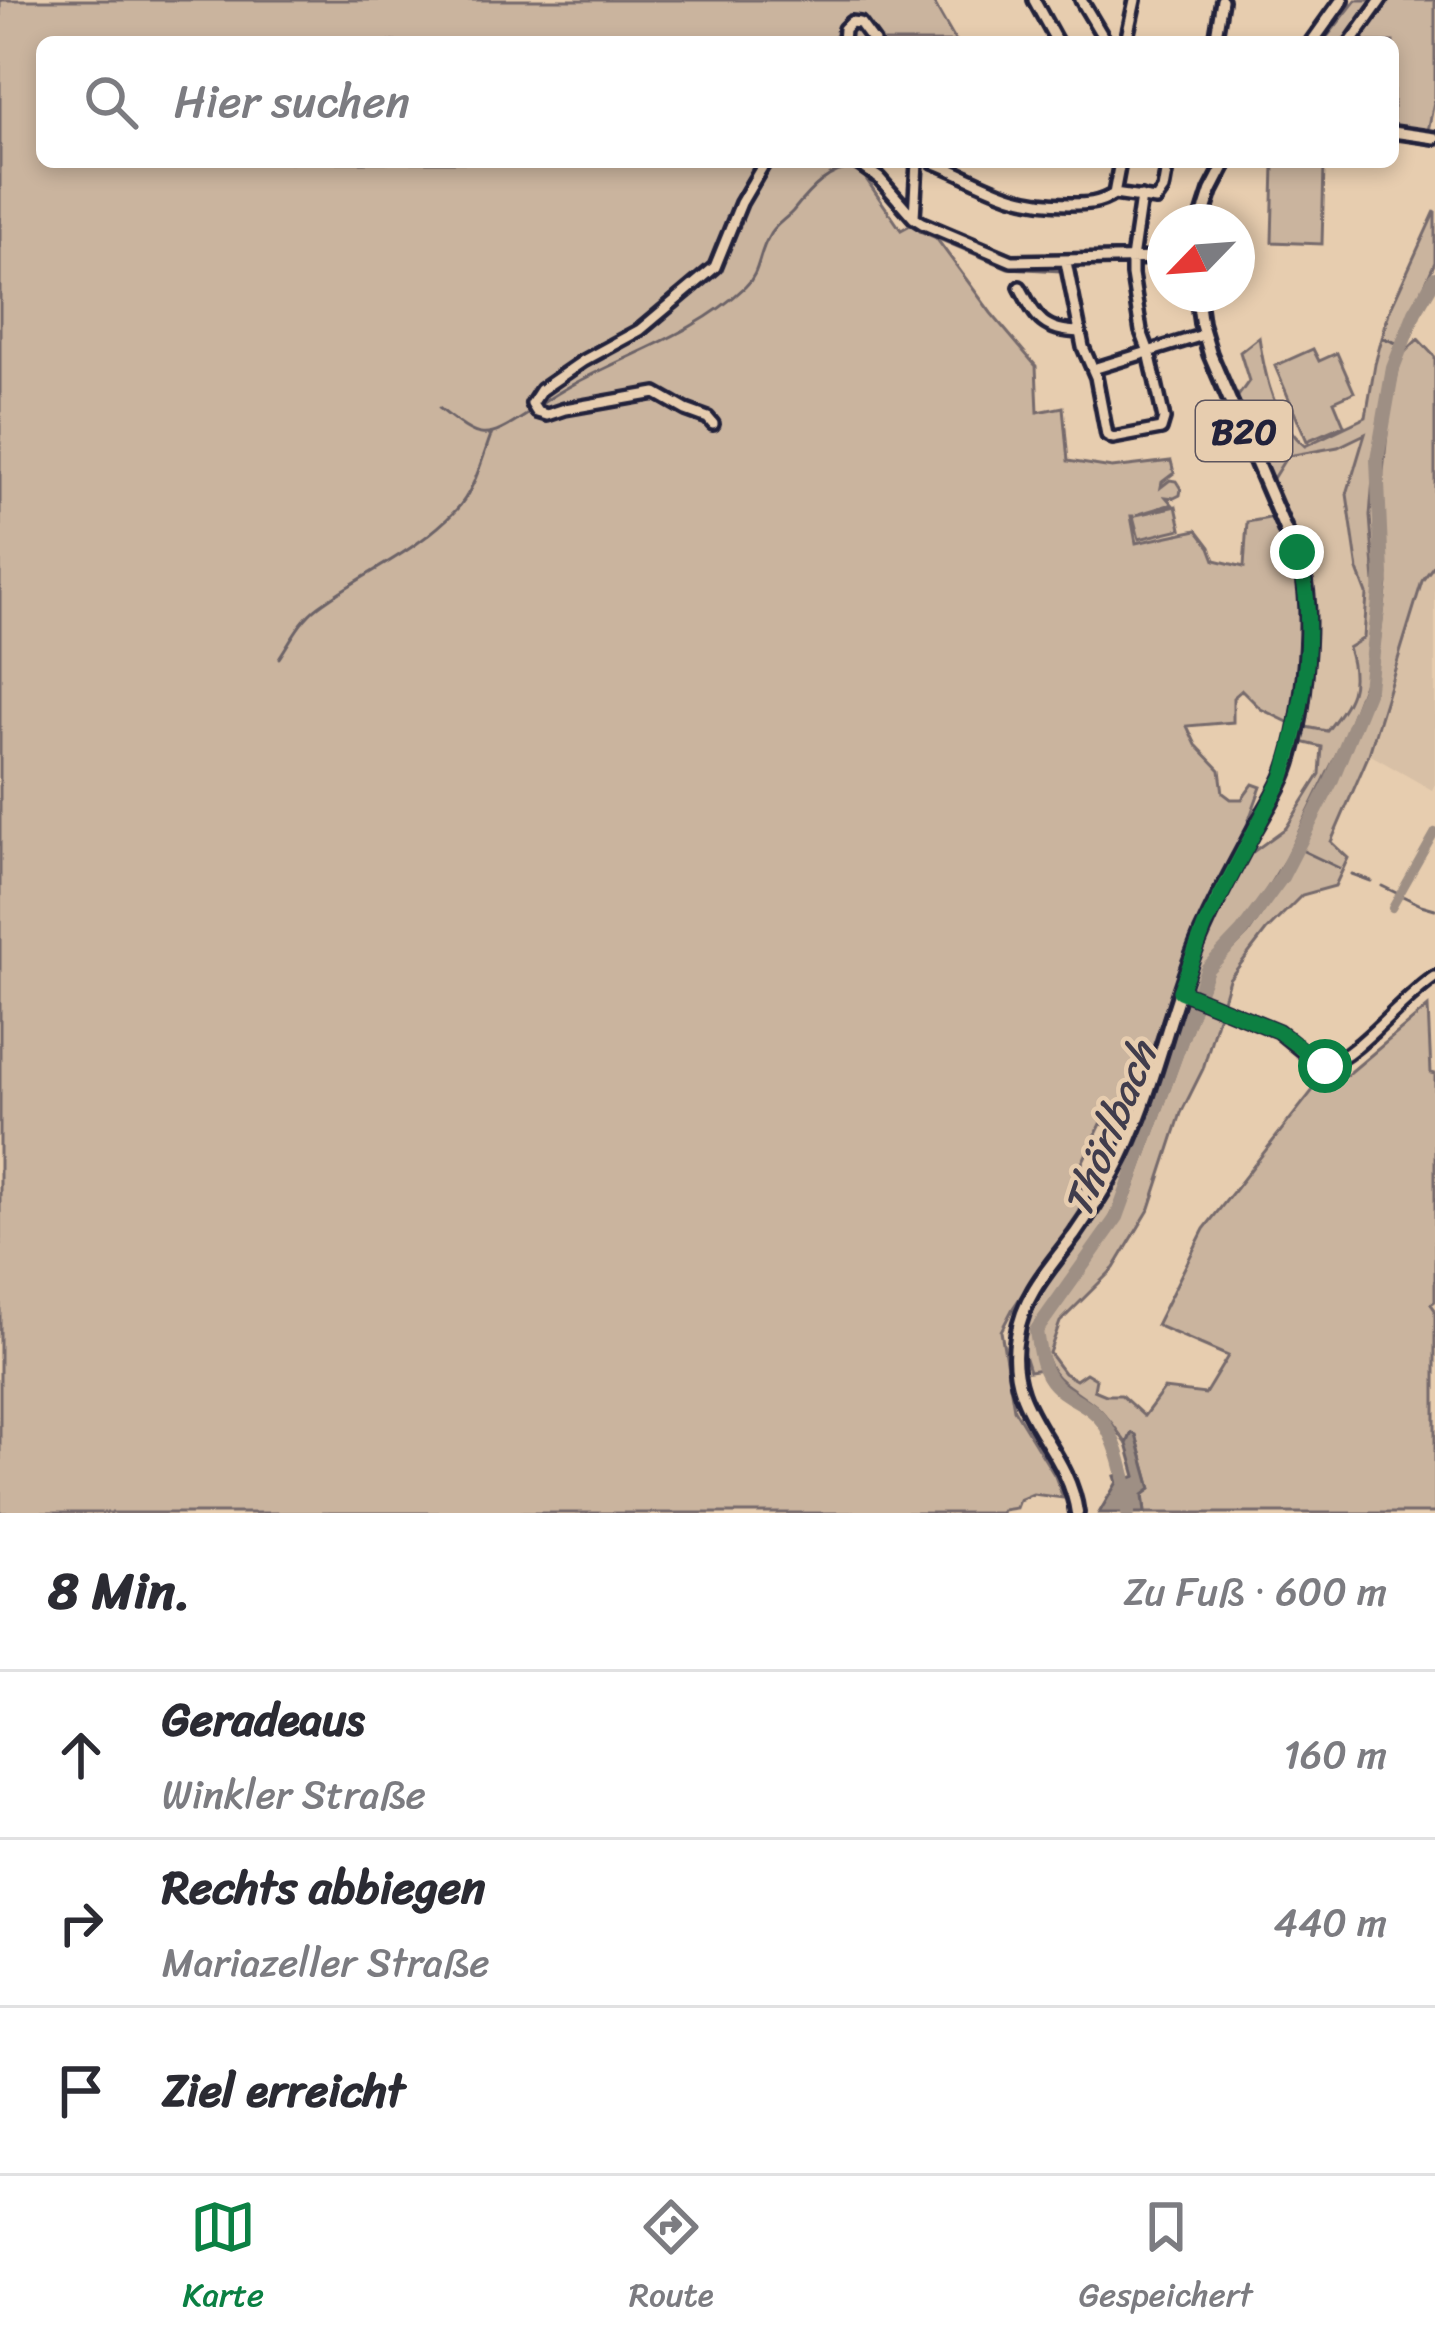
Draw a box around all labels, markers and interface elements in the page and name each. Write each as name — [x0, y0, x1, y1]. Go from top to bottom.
search box — [36, 36, 1399, 168]
text: Hier suchen — [174, 62, 410, 142]
icon: search — [78, 69, 144, 135]
north arrow — [1147, 204, 1255, 312]
road number: B20 — [1196, 401, 1292, 461]
route end — [1270, 525, 1324, 579]
water label: Thörlbach — [1041, 1027, 1180, 1228]
route start — [1298, 1039, 1352, 1093]
text: 8 Min. — [48, 1546, 191, 1636]
text: Zu Fuß · 600 m — [1123, 1557, 1387, 1626]
text: Geradeaus — [162, 1680, 365, 1760]
text: 160 m — [1283, 1720, 1387, 1789]
icon: ahead — [48, 1722, 114, 1788]
text: Winkler Straße — [162, 1760, 426, 1829]
text: Rechts abbiegen — [162, 1848, 485, 1928]
text: 440 m — [1274, 1888, 1387, 1957]
icon: right — [48, 1890, 114, 1956]
text: Mariazeller Straße — [162, 1928, 489, 1997]
text: Ziel erreicht — [162, 2051, 405, 2131]
icon: arrive — [48, 2058, 114, 2124]
tab: Karte — [182, 2194, 264, 2324]
tab: Route — [629, 2194, 714, 2324]
tab: Gespeichert — [1079, 2194, 1252, 2324]

